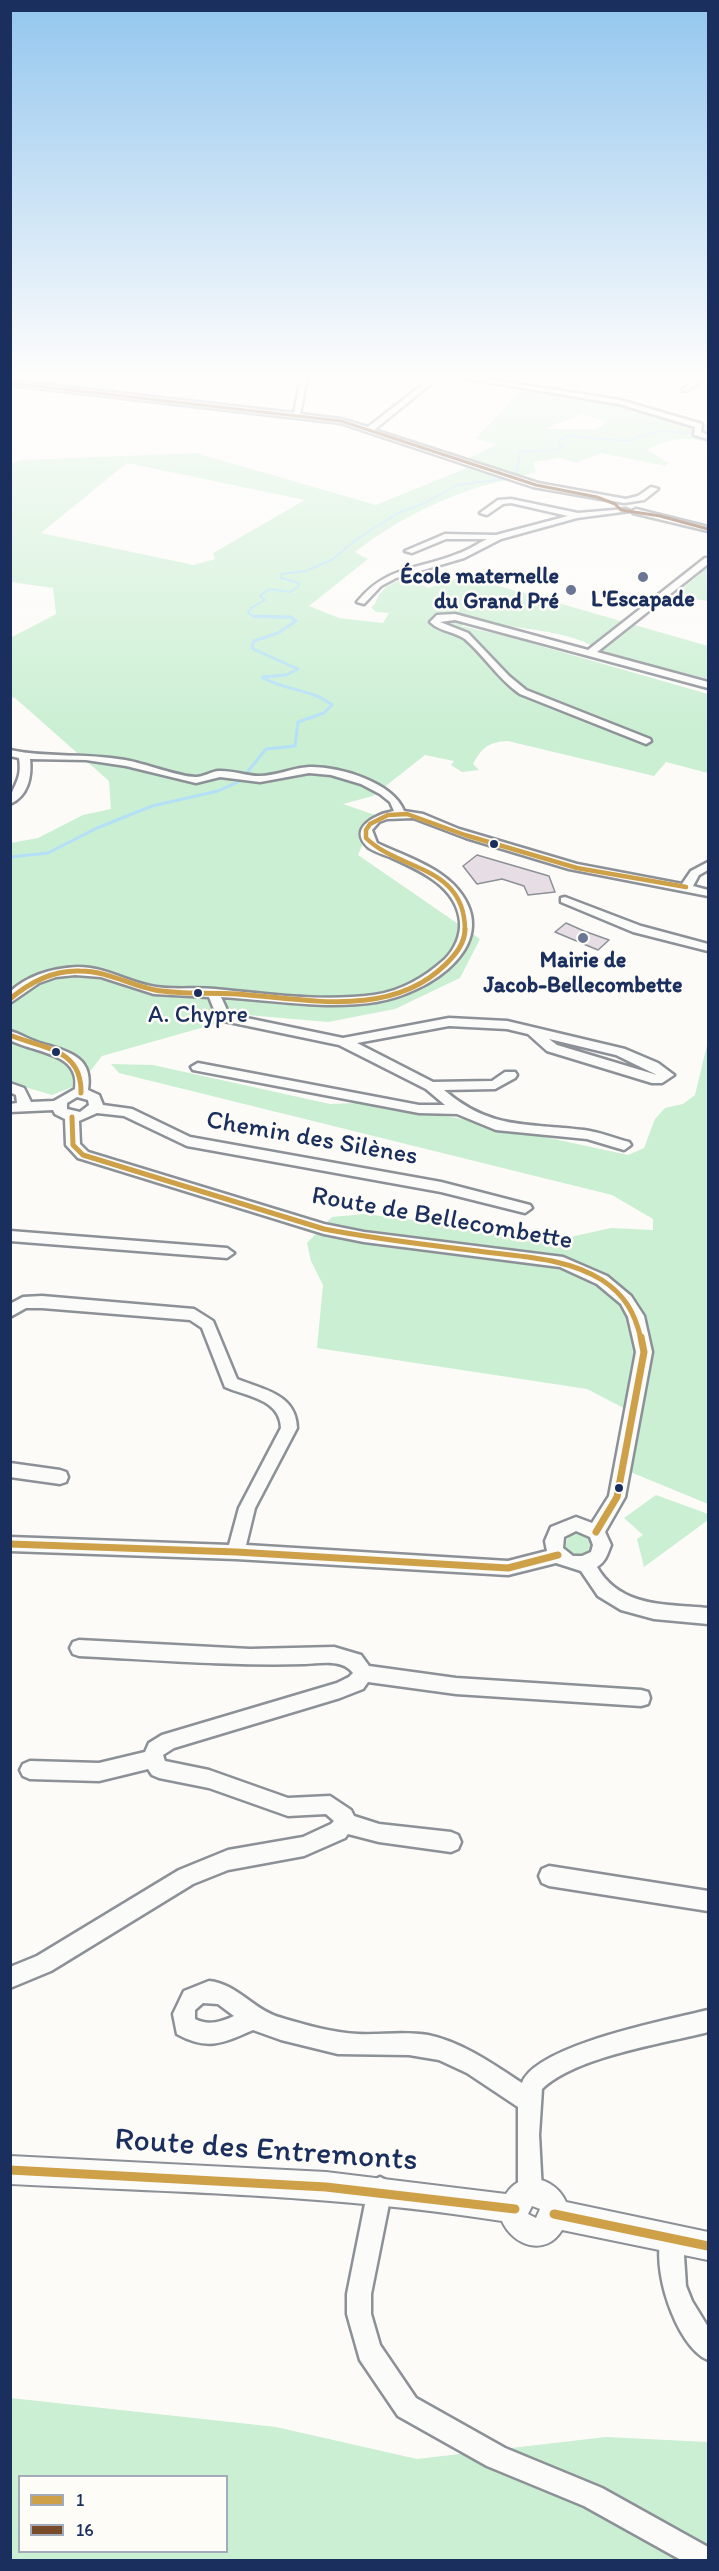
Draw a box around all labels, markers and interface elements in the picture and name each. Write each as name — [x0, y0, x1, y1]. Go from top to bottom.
place label: École maternelle du Grand Pré — [400, 564, 559, 616]
marker: L'Escapade — [636, 570, 650, 584]
marker: École maternelle du Grand Pré — [564, 583, 578, 597]
place label: L'Escapade — [591, 587, 695, 613]
unlabelled marker — [488, 838, 500, 850]
marker: Mairie de Jacob-Bellecombette — [576, 931, 590, 945]
place label: Mairie de Jacob-Bellecombette — [484, 948, 682, 999]
marker: A. Chypre — [192, 987, 204, 999]
place label: A. Chypre — [148, 1002, 248, 1030]
unlabelled marker — [50, 1046, 62, 1058]
street label: Chemin des Silènes — [204, 1105, 420, 1173]
street label: Route de Bellecombette — [309, 1181, 575, 1257]
unlabelled marker — [613, 1482, 625, 1494]
street label: Route des Entremonts — [113, 2121, 419, 2181]
legend — [18, 2475, 228, 2553]
text: 1 — [76, 2489, 84, 2511]
text: 16 — [76, 2519, 94, 2541]

